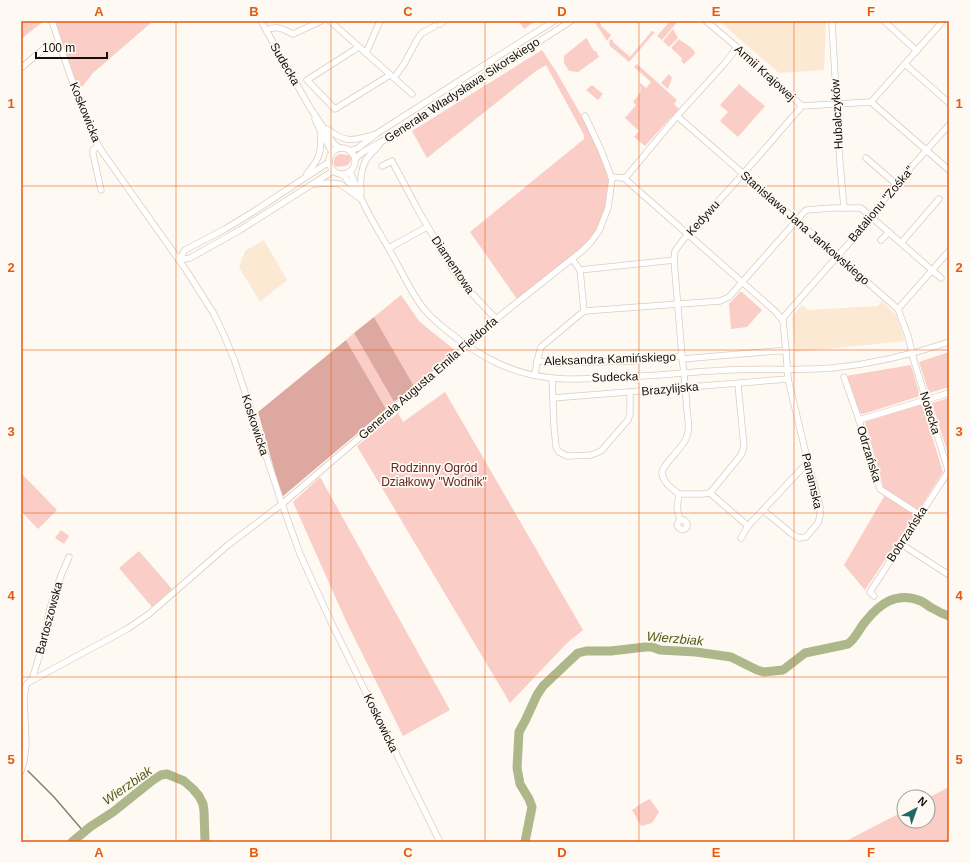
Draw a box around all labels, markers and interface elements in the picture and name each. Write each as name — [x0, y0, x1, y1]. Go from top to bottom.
text: A — [94, 4, 104, 19]
text: B — [249, 4, 259, 19]
text: C — [403, 4, 413, 19]
text: D — [557, 4, 567, 19]
text: E — [712, 4, 721, 19]
text: F — [867, 4, 875, 19]
scale bar — [36, 34, 107, 60]
street label: Generała Władysława Sikorskiego — [382, 34, 542, 145]
street label: Sudecka — [267, 40, 303, 88]
text: 100 m — [42, 41, 75, 55]
street label: Armii Krajowej — [732, 42, 798, 104]
street label: Hubalczyków — [828, 78, 846, 150]
street label: Koskowicka — [67, 80, 103, 144]
text: 1 — [7, 96, 15, 111]
text: 1 — [955, 96, 963, 111]
street label: Batalionu "Zośka" — [845, 163, 917, 245]
street label: Stanisława Jana Jankowskiego — [738, 168, 873, 288]
street label: Kedywu — [684, 197, 722, 239]
street label: Diamentowa — [429, 233, 478, 297]
text: 2 — [7, 260, 15, 275]
text: 2 — [955, 260, 963, 275]
street label: Generała Augusta Emila Fieldorfa — [356, 314, 501, 442]
street label: Aleksandra Kamińskiego — [544, 350, 677, 368]
street label: Sudecka — [591, 369, 639, 385]
street label: Brazylijska — [641, 379, 699, 398]
street label: Notecka — [917, 390, 943, 436]
street label: Koskowicka — [239, 393, 272, 458]
text: 3 — [7, 424, 15, 439]
street label: Odrzańska — [854, 424, 884, 484]
text: 3 — [955, 424, 963, 439]
street label: Panamska — [799, 452, 825, 511]
park label: Rodzinny Ogród Działkowy "Wodnik" — [381, 461, 487, 489]
street label: Bobrzańska — [884, 503, 930, 564]
street label: Bartoszowska — [33, 580, 66, 656]
text: 4 — [7, 588, 15, 603]
text: 4 — [955, 588, 963, 603]
water label: Wierzbiak — [646, 629, 705, 649]
street label: Koskowicka — [361, 691, 401, 755]
text: 5 — [7, 752, 15, 767]
text: 5 — [955, 752, 963, 767]
water label: Wierzbiak — [100, 762, 156, 808]
north arrow — [896, 789, 936, 829]
text: N — [916, 794, 930, 809]
text: A — [94, 845, 104, 860]
text: B — [249, 845, 259, 860]
text: C — [403, 845, 413, 860]
text: D — [557, 845, 567, 860]
text: E — [712, 845, 721, 860]
text: F — [867, 845, 875, 860]

